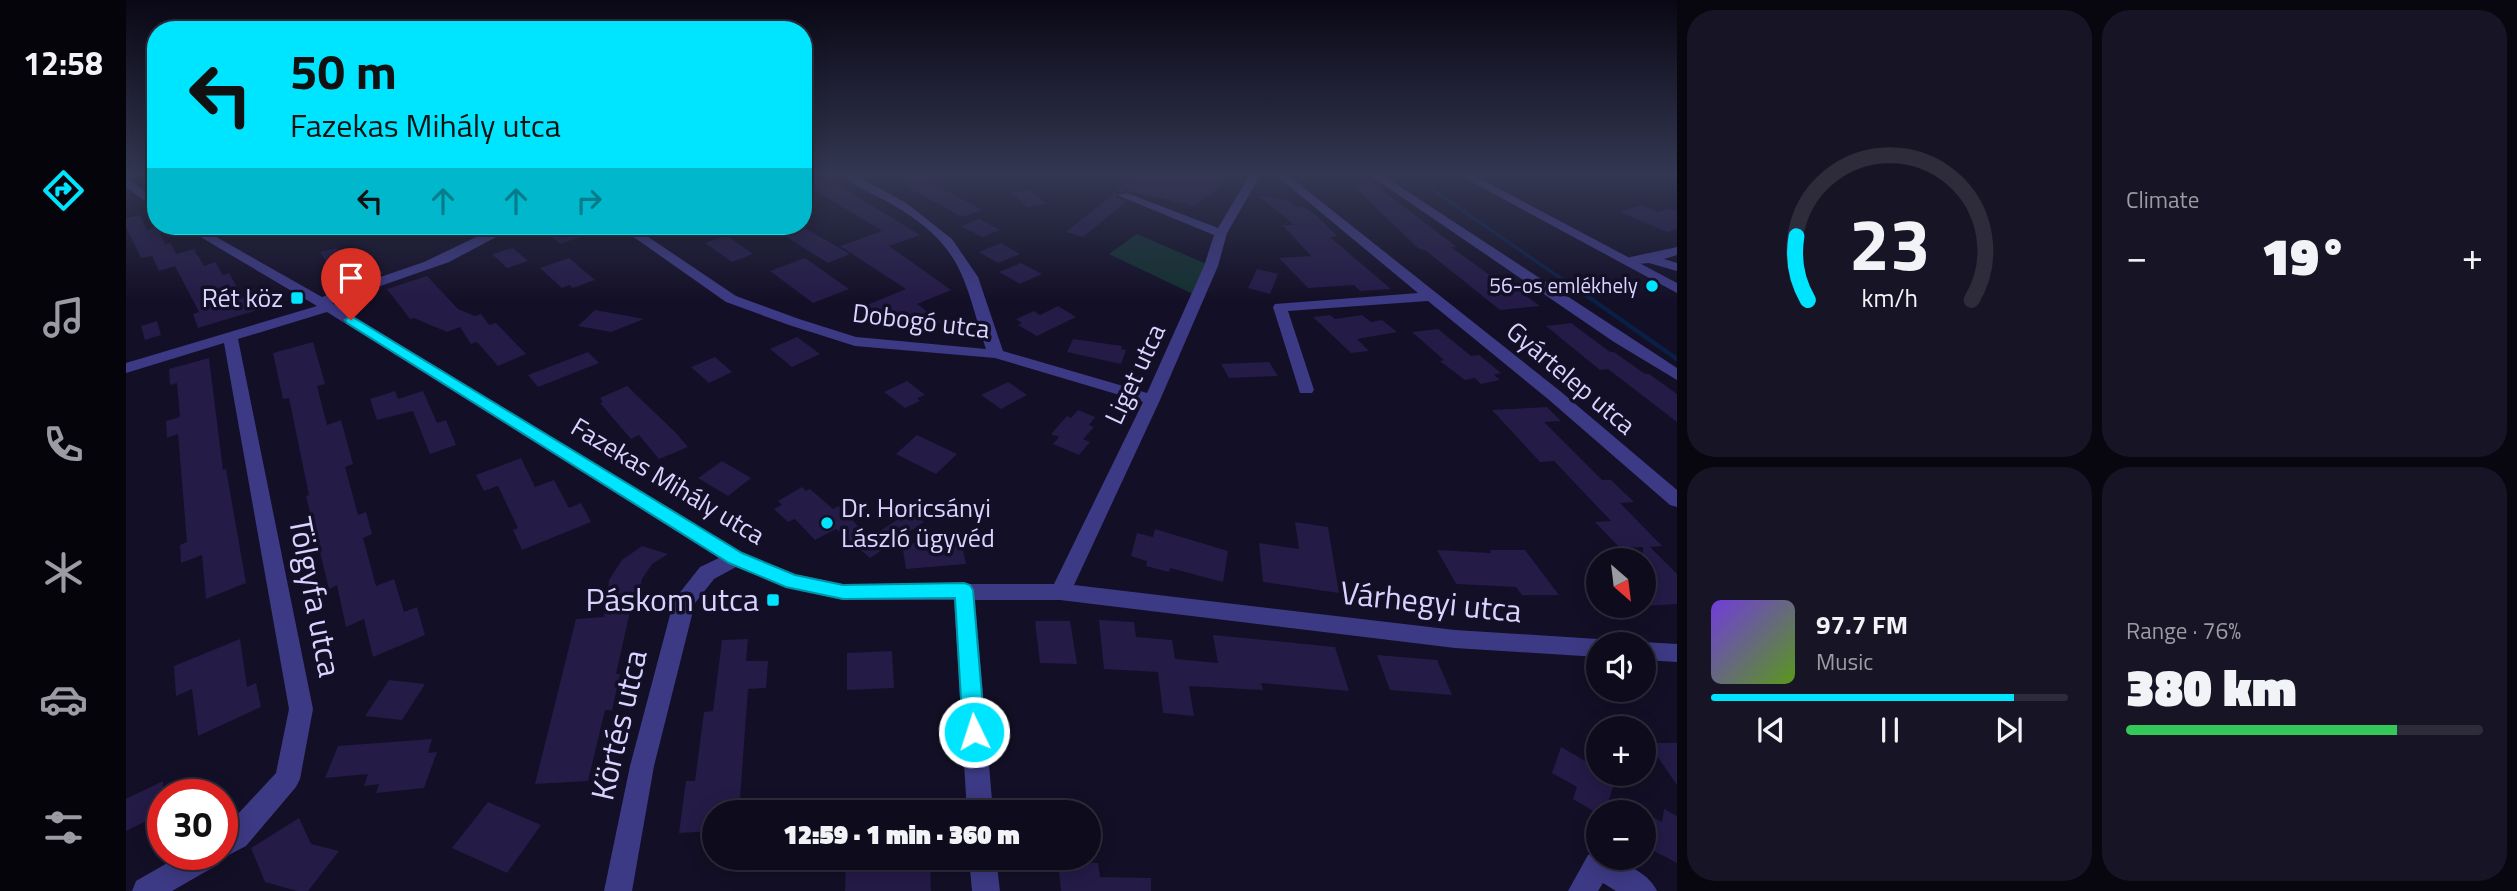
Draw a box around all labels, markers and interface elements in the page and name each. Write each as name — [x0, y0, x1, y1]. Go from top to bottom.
text: 50 m — [290, 33, 397, 108]
text: 12:58 — [23, 39, 103, 87]
icon: left — [175, 49, 266, 140]
text: Fazekas Mihály utca — [290, 101, 561, 149]
icon: directions — [39, 166, 88, 215]
icon: left — [351, 182, 389, 220]
icon: ahead — [424, 182, 462, 220]
icon: ahead — [497, 182, 535, 220]
icon: right — [570, 182, 608, 220]
text: Climate — [2126, 182, 2199, 217]
text: 23 — [1849, 188, 1930, 298]
text: 19° — [2262, 216, 2347, 295]
text: − — [2126, 227, 2147, 285]
text: + — [2462, 227, 2483, 285]
pin — [321, 248, 381, 320]
icon: arrive — [332, 259, 370, 297]
place label: 56-os emlékhely — [1489, 269, 1638, 301]
place label: Rét köz — [202, 278, 283, 317]
marker: 56-os emlékhely — [1644, 278, 1660, 294]
text: km/h — [1861, 278, 1918, 316]
marker: Rét köz — [289, 290, 305, 306]
icon: music — [39, 293, 88, 342]
street label: Dobogó utca — [850, 293, 992, 348]
street label: Gyártelep utca — [1498, 312, 1644, 443]
street label: Liget utca — [1094, 317, 1175, 430]
street label: Fazekas Mihály utca — [564, 407, 773, 554]
icon: phone — [39, 420, 88, 469]
place label: Dr. Horicsányi László ügyvéd — [841, 488, 995, 557]
street label: Tölgyfa utca — [277, 513, 355, 681]
marker: Dr. Horicsányi László ügyvéd — [819, 515, 835, 531]
icon: climate — [39, 548, 88, 597]
north arrow — [1586, 548, 1656, 618]
map controls — [1586, 548, 1656, 870]
street label: Várhegyi utca — [1338, 568, 1524, 634]
place label: Páskom utca — [585, 575, 759, 623]
marker: Páskom utca — [765, 592, 781, 608]
text: 97.7 FM — [1816, 605, 1908, 644]
text: Range · 76% — [2126, 613, 2241, 648]
button: sound — [1586, 632, 1656, 702]
text: Music — [1816, 644, 1873, 679]
street label: Körtés utca — [577, 645, 659, 805]
text: 380 km — [2126, 647, 2297, 726]
icon: car — [39, 675, 88, 724]
position arrow — [937, 695, 1011, 769]
icon: previous — [1752, 711, 1790, 749]
icon: pause — [1871, 711, 1909, 749]
icon: next — [1990, 711, 2028, 749]
button: + — [1586, 716, 1656, 786]
speed limit sign: 30 — [147, 779, 238, 870]
button: − — [1586, 800, 1656, 870]
icon: filters — [39, 803, 88, 852]
text: 12:59 · 1 min · 360 m — [783, 815, 1020, 854]

